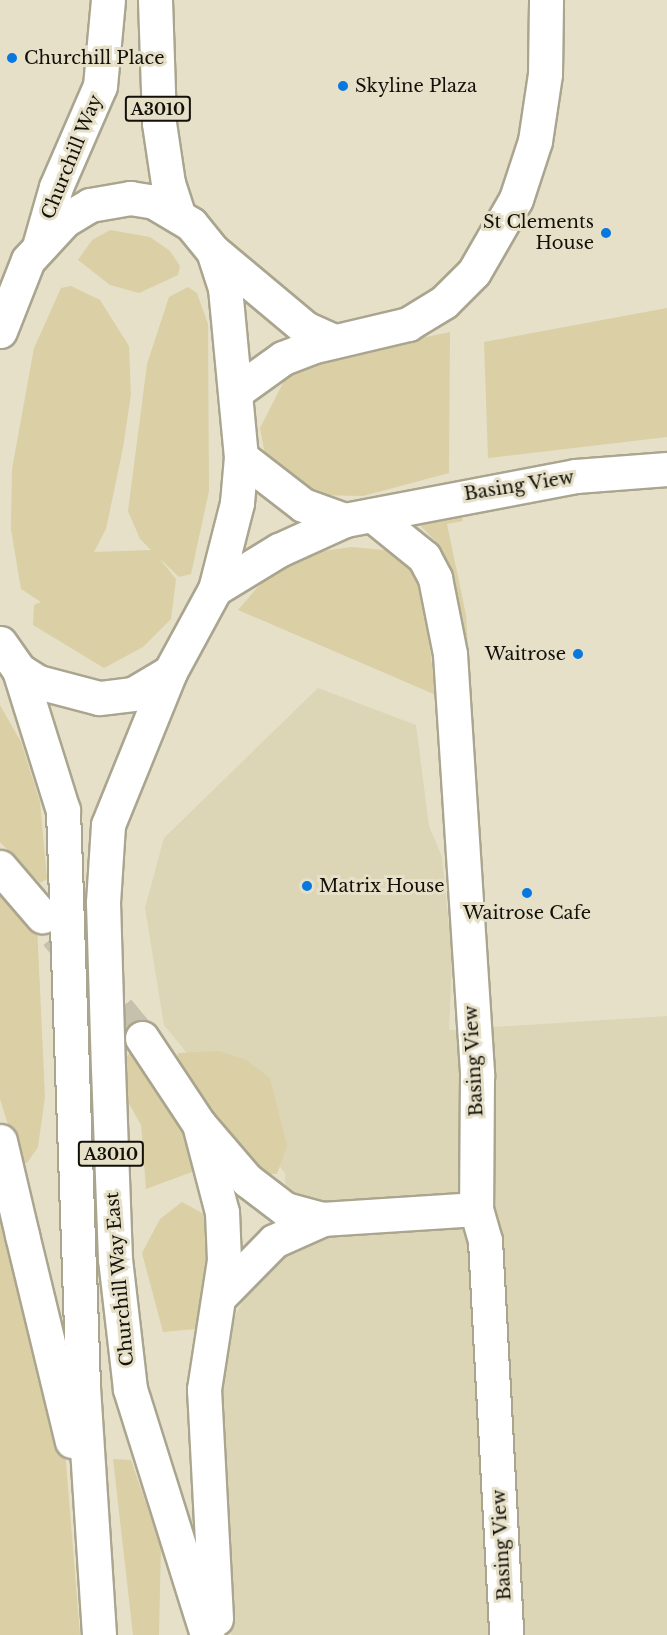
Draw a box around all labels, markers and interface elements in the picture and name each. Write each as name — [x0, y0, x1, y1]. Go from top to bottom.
place label: Churchill Place — [24, 47, 164, 69]
marker: Churchill Place — [5, 51, 19, 65]
place label: Skyline Plaza — [355, 75, 477, 97]
marker: Skyline Plaza — [336, 79, 350, 93]
street label: Churchill Way — [37, 91, 107, 223]
road number: A3010 — [124, 96, 192, 122]
place label: St Clements House — [483, 212, 594, 254]
marker: St Clements House — [599, 226, 613, 240]
street label: Basing View — [462, 467, 576, 505]
place label: Waitrose — [485, 643, 566, 665]
marker: Waitrose — [571, 647, 585, 661]
place label: Matrix House — [319, 875, 445, 897]
marker: Matrix House — [300, 879, 314, 893]
marker: Waitrose Cafe — [520, 886, 534, 900]
place label: Waitrose Cafe — [463, 902, 591, 924]
street label: Basing View — [460, 1005, 488, 1117]
road number: A3010 — [76, 1141, 146, 1167]
street label: Churchill Way East — [102, 1190, 138, 1368]
street label: Basing View — [488, 1489, 516, 1601]

